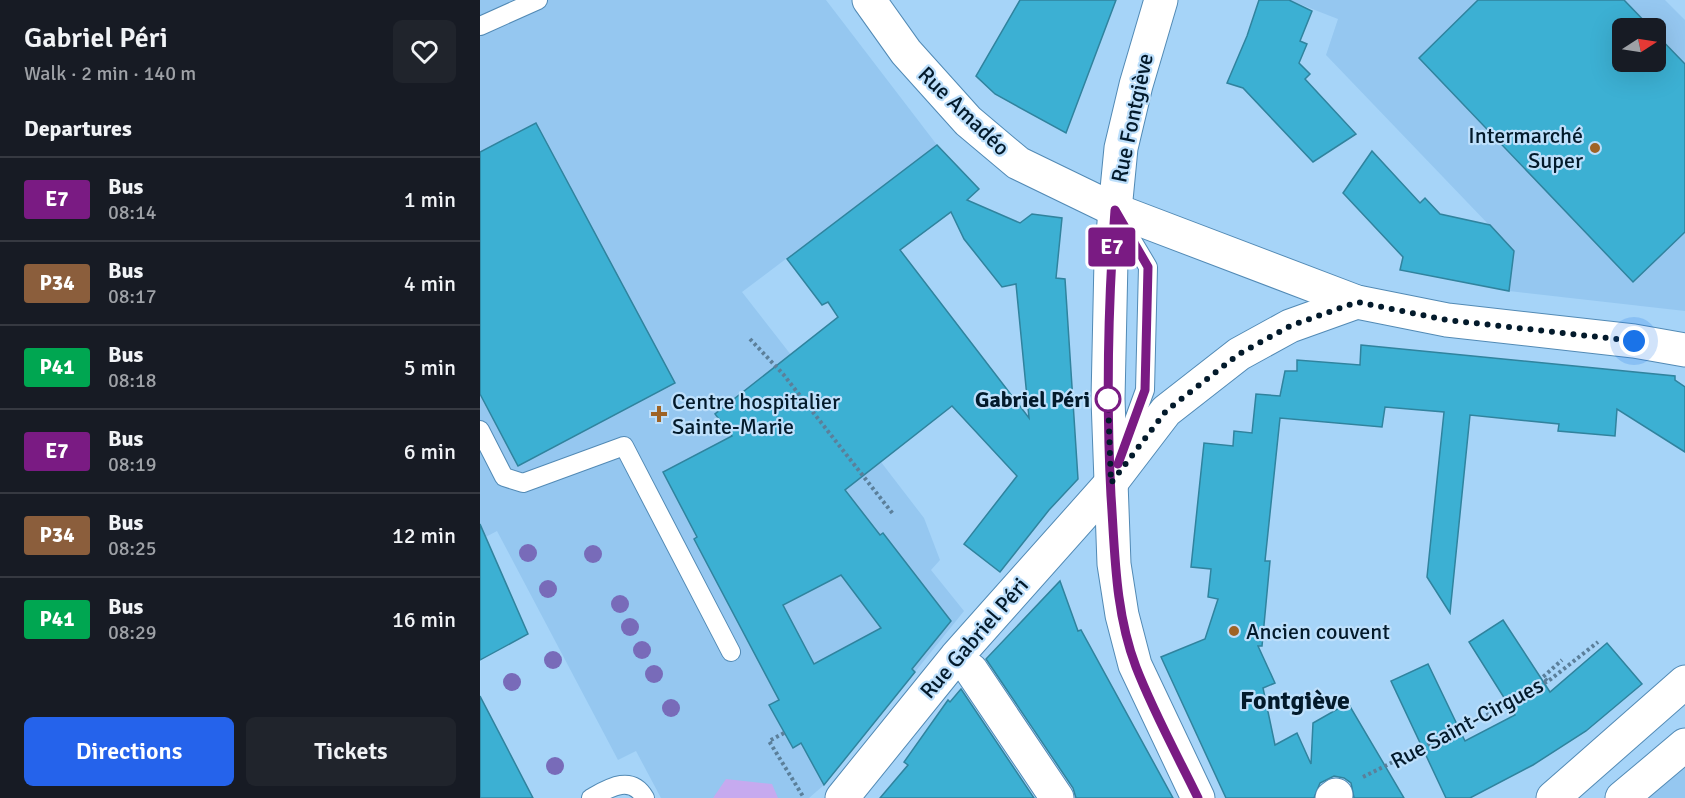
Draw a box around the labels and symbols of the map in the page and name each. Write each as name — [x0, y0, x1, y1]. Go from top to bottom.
north arrow — [1612, 18, 1666, 72]
street label: Rue Fontgiève — [1105, 51, 1159, 185]
street label: Rue Amadéo — [913, 61, 1015, 161]
place label: Intermarché Super — [1468, 122, 1583, 174]
marker: Intermarché Super — [1588, 141, 1602, 155]
line badge: E7 — [1085, 228, 1139, 266]
your location — [1619, 326, 1649, 356]
place label: Gabriel Péri — [975, 386, 1090, 413]
marker: Gabriel Péri — [1095, 386, 1121, 412]
place label: Centre hospitalier Sainte-Marie — [672, 388, 840, 440]
marker: Centre hospitalier Sainte-Marie — [650, 405, 668, 423]
street label: Rue Gabriel Péri — [914, 572, 1034, 704]
place label: Ancien couvent — [1246, 618, 1390, 645]
marker: Ancien couvent — [1227, 624, 1241, 638]
street label: Rue Saint-Cirgues — [1386, 671, 1548, 775]
district label: Fontgiève — [1240, 685, 1350, 717]

